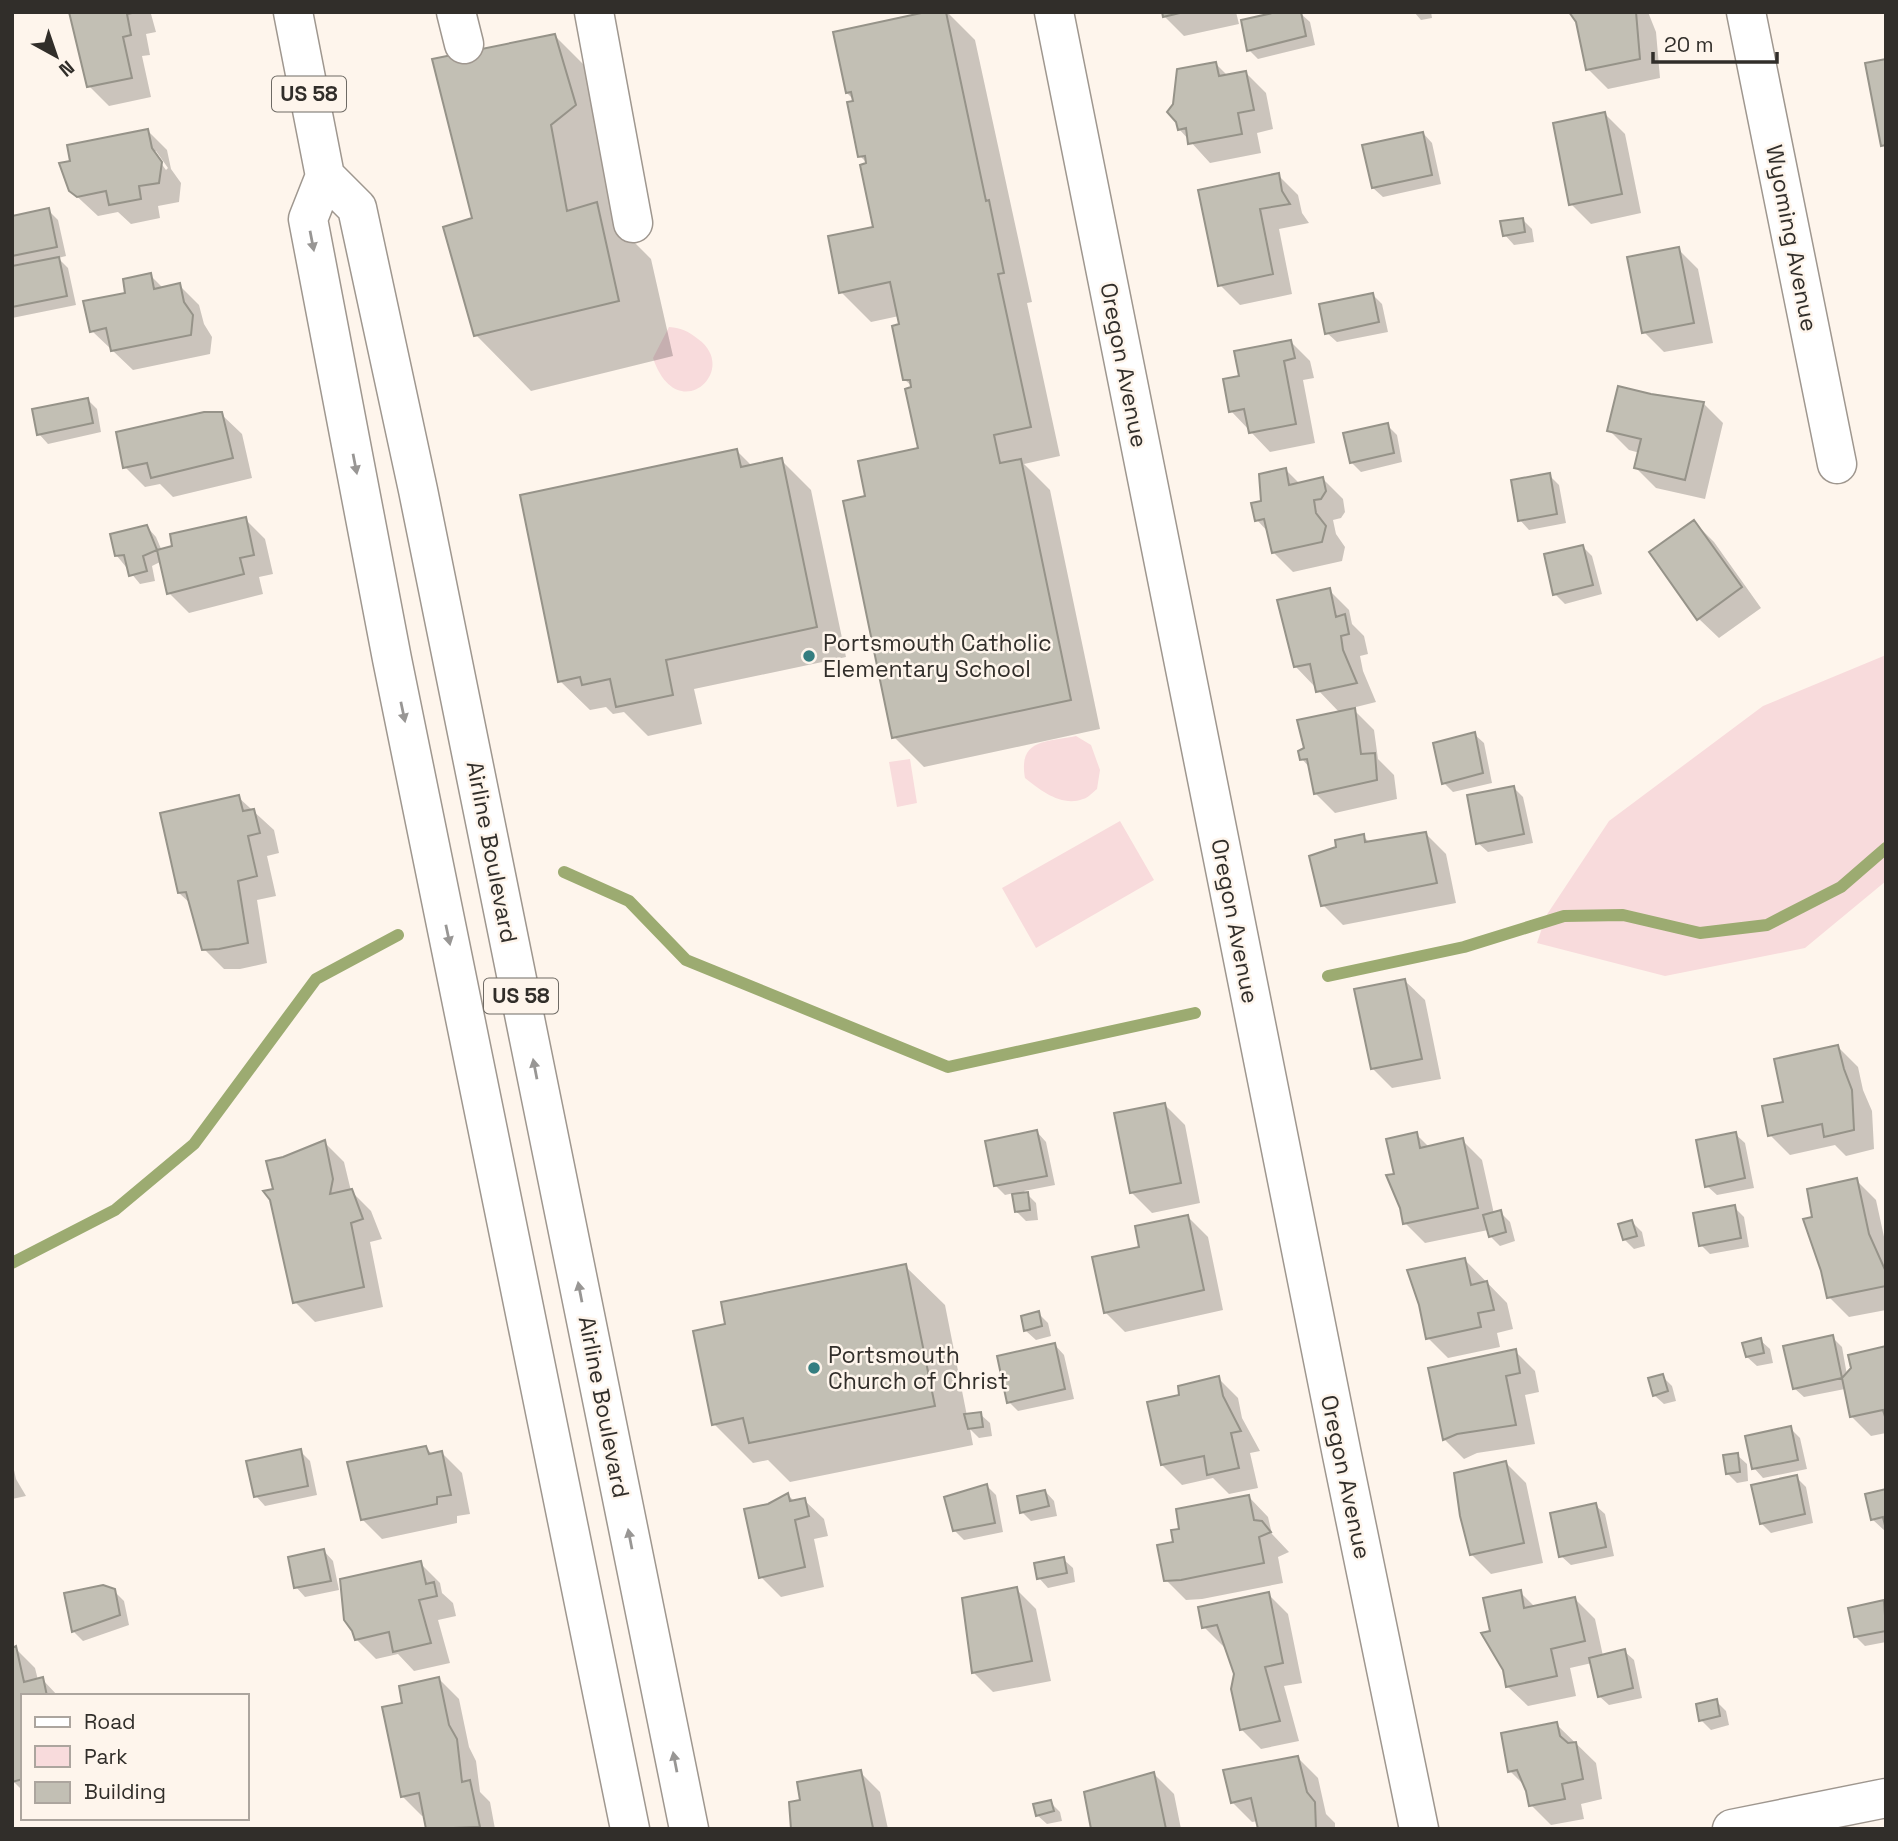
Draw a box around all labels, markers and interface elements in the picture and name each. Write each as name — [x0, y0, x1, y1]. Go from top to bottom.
north arrow — [21, 21, 91, 91]
scale bar — [1653, 21, 1777, 65]
text: 20 m — [1664, 31, 1714, 58]
text: N — [54, 55, 80, 82]
road number: US 58 — [272, 76, 346, 112]
street label: Wyoming Avenue — [1759, 142, 1825, 334]
one-way arrow — [307, 230, 318, 252]
street label: Oregon Avenue — [1093, 280, 1155, 450]
one-way arrow — [349, 453, 360, 475]
place label: Portsmouth Catholic Elementary School — [823, 628, 1052, 684]
marker: Portsmouth Catholic Elementary School — [801, 648, 817, 664]
one-way arrow — [397, 701, 408, 723]
street label: Airline Boulevard — [460, 759, 524, 945]
street label: Oregon Avenue — [1204, 836, 1266, 1006]
one-way arrow — [443, 924, 454, 946]
road number: US 58 — [484, 978, 558, 1014]
one-way arrow — [530, 1058, 541, 1080]
one-way arrow — [575, 1281, 586, 1303]
street label: Airline Boulevard — [572, 1314, 636, 1500]
place label: Portsmouth Church of Christ — [828, 1340, 1008, 1396]
marker: Portsmouth Church of Christ — [806, 1360, 822, 1376]
street label: Oregon Avenue — [1314, 1392, 1378, 1562]
one-way arrow — [625, 1528, 636, 1550]
legend — [21, 1694, 248, 1820]
text: Road — [84, 1708, 136, 1735]
text: Park — [84, 1743, 128, 1770]
one-way arrow — [670, 1751, 681, 1773]
text: Building — [84, 1778, 166, 1805]

